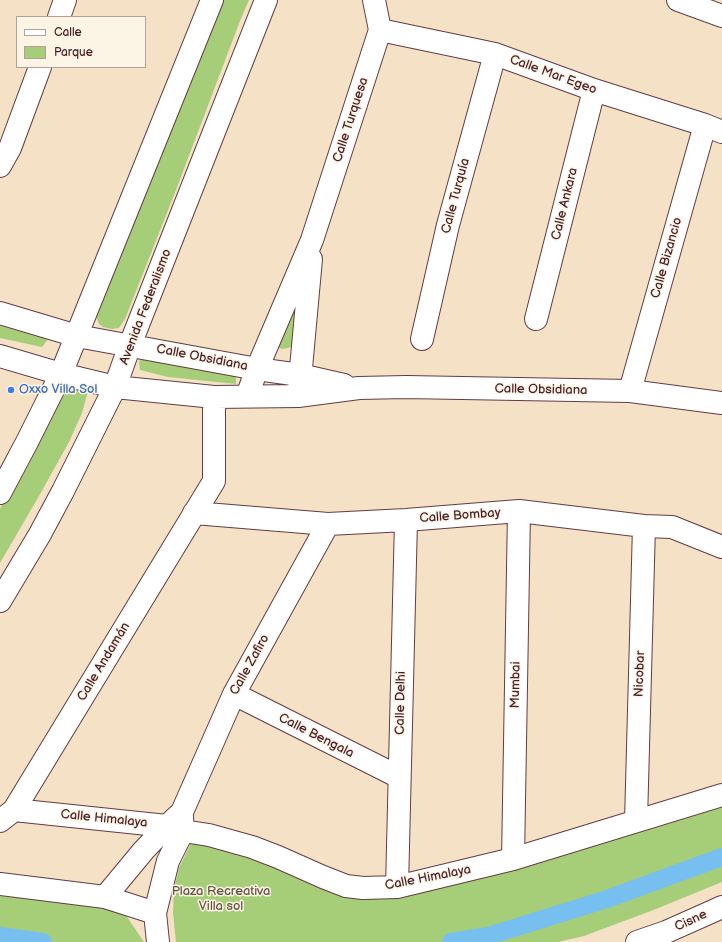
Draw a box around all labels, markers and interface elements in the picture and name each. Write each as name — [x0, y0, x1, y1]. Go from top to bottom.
legend — [16, 16, 146, 68]
text: Calle — [54, 25, 82, 40]
text: Parque — [54, 45, 93, 60]
street label: Calle Mar Egeo — [507, 52, 599, 98]
street label: Calle Turquesa — [330, 76, 372, 164]
street label: Calle Turquía — [438, 157, 474, 235]
street label: Calle Ankara — [548, 166, 582, 242]
street label: Calle Bizancio — [648, 216, 686, 300]
street label: Avenida Federalismo — [117, 247, 175, 367]
street label: Calle Obsidiana — [155, 341, 249, 375]
street label: Calle Obsidiana — [494, 381, 588, 399]
place label: Oxxo Villa Sol — [19, 382, 97, 398]
marker: Oxxo Villa Sol — [6, 385, 16, 395]
street label: Calle Bombay — [419, 505, 501, 527]
street label: Calle Andamán — [74, 620, 134, 704]
street label: Calle Zafiro — [227, 632, 273, 698]
street label: Nicobar — [631, 650, 649, 698]
street label: Mumbai — [508, 661, 524, 709]
street label: Calle Delhi — [393, 671, 409, 735]
street label: Calle Bengala — [276, 710, 356, 762]
street label: Calle Himalaya — [60, 807, 148, 831]
street label: Calle Himalaya — [384, 862, 472, 894]
park label: Plaza Recreativa Villa sol — [172, 884, 270, 915]
street label: Cisne — [672, 907, 710, 935]

